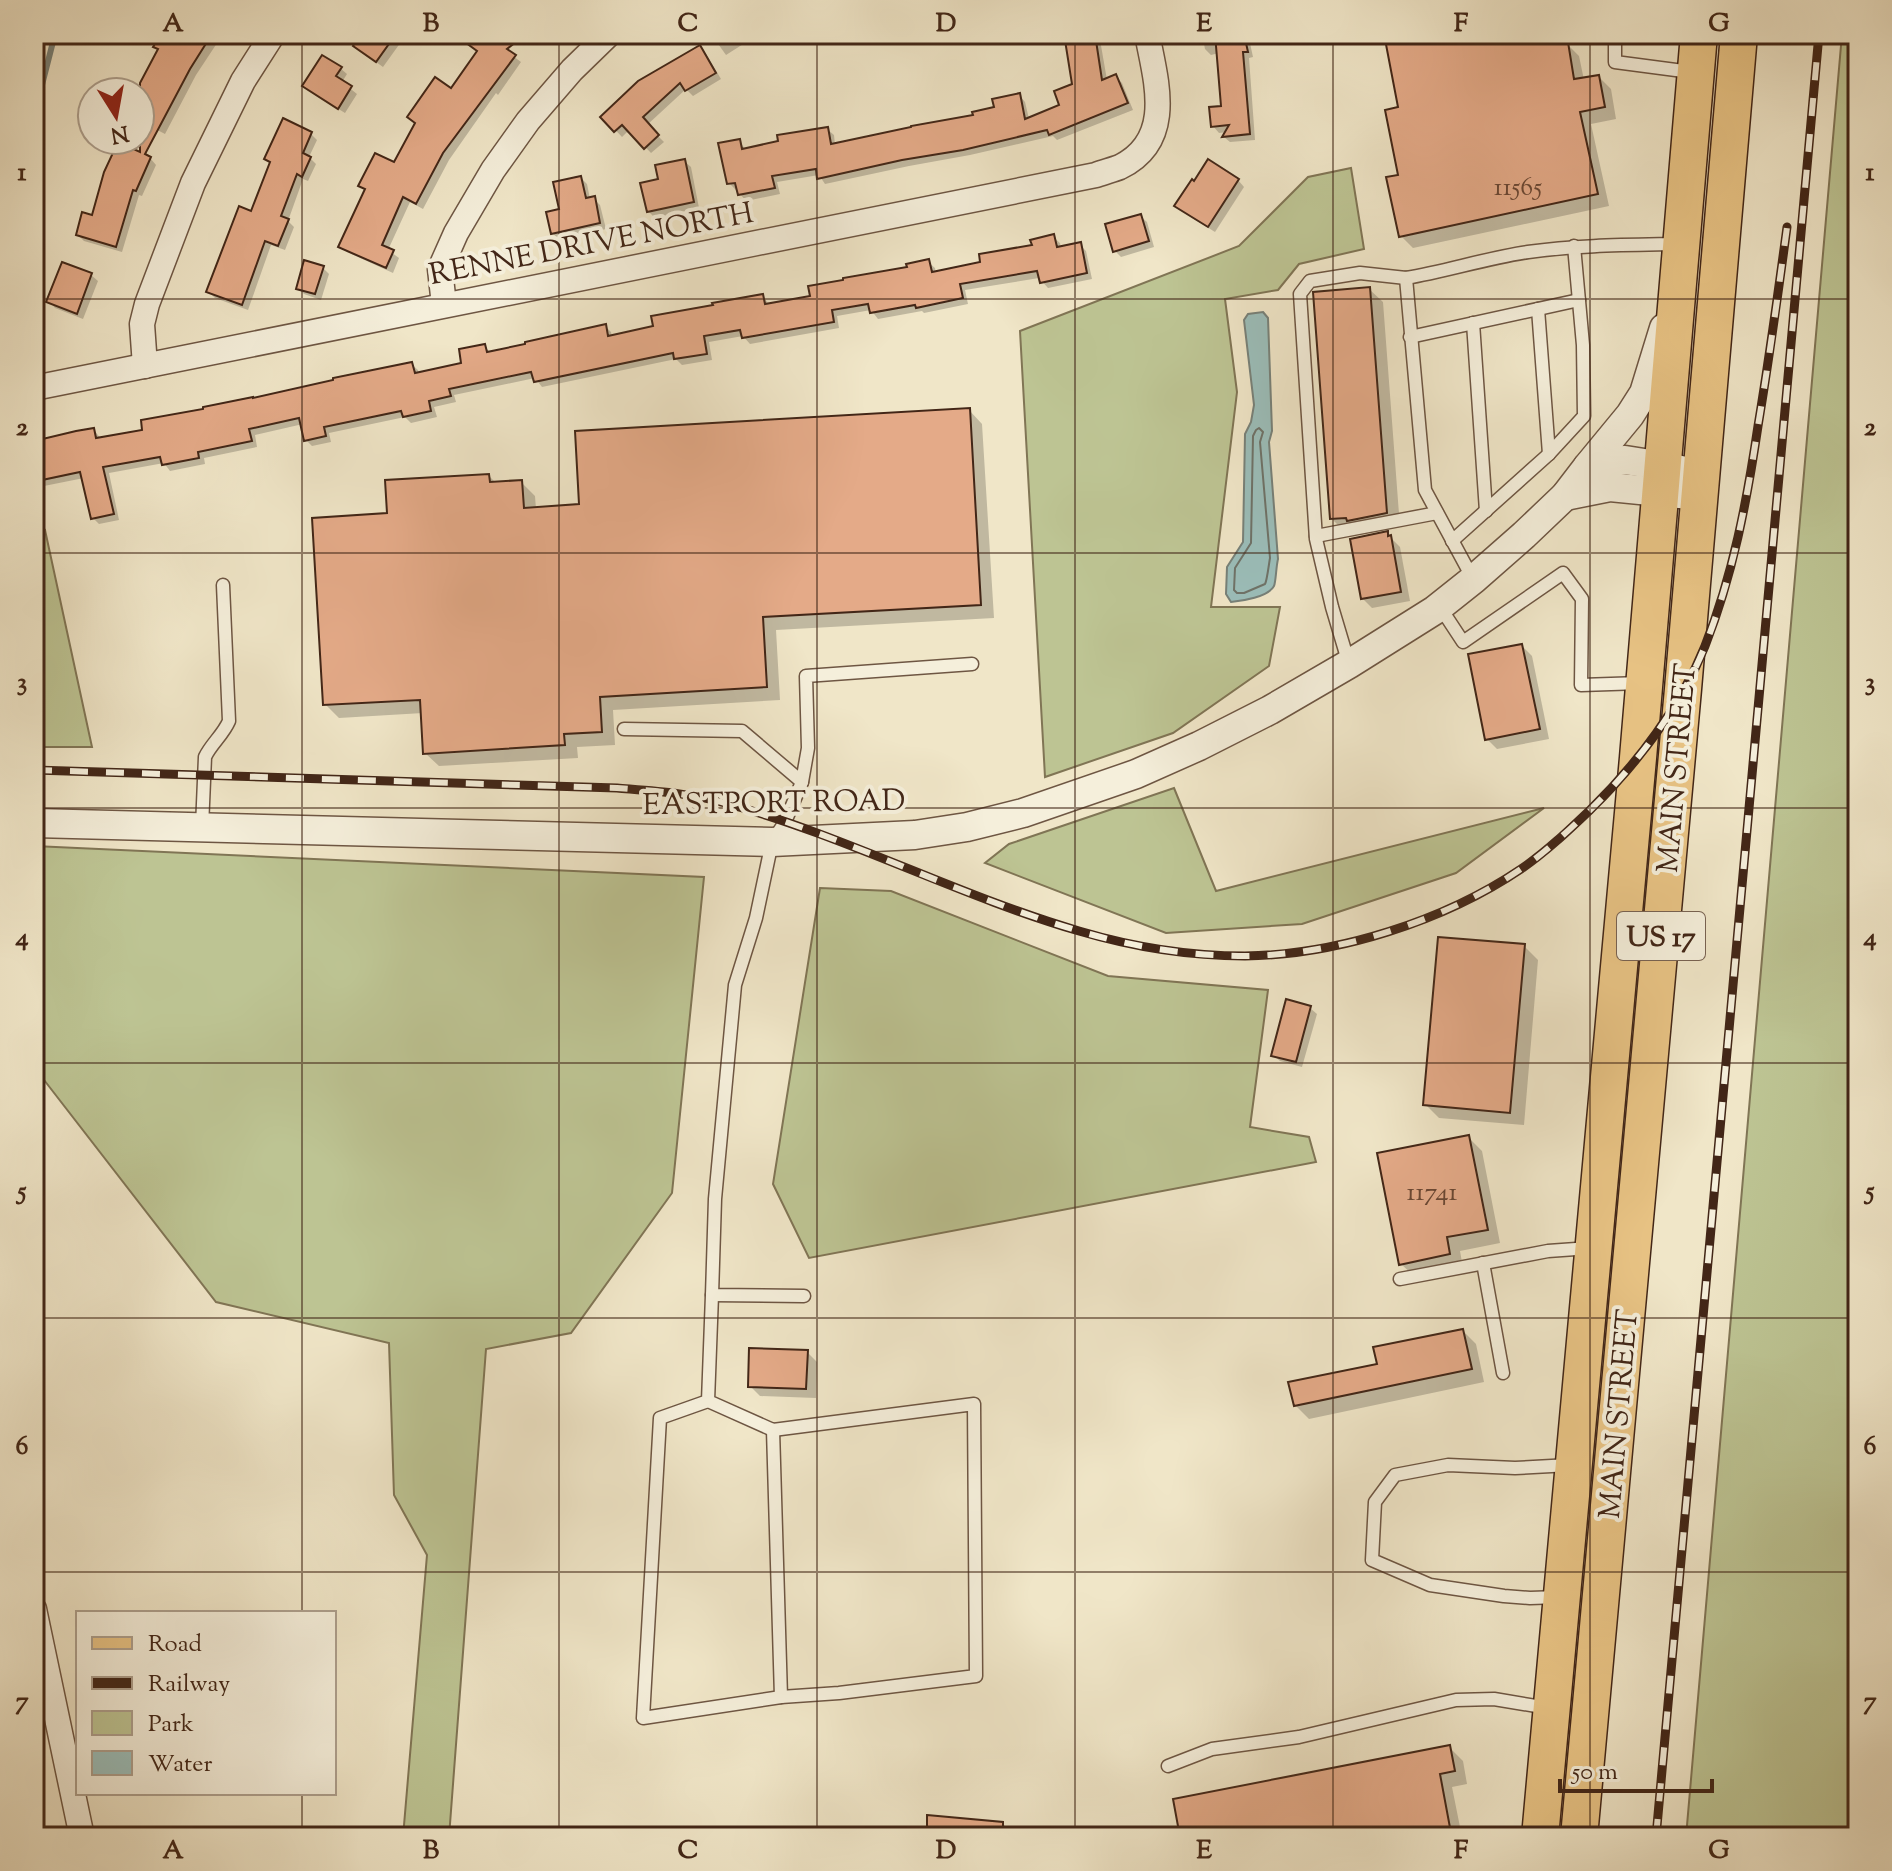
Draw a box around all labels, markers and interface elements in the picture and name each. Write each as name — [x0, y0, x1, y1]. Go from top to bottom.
text: A — [162, 6, 184, 43]
text: B — [423, 6, 440, 43]
text: C — [678, 6, 698, 43]
text: D — [936, 6, 956, 43]
text: E — [1196, 6, 1212, 43]
text: F — [1454, 6, 1469, 43]
text: G — [1708, 6, 1730, 43]
north arrow — [76, 76, 156, 156]
text: N — [107, 115, 131, 150]
text: 1 — [18, 155, 27, 192]
text: 1 — [1866, 155, 1875, 192]
house number: 11565 — [1494, 170, 1542, 207]
street label: RENNE DRIVE NORTH — [426, 193, 757, 298]
text: 2 — [16, 410, 29, 447]
text: 2 — [1864, 410, 1877, 447]
street label: MAIN STREET — [1648, 662, 1709, 875]
text: 3 — [17, 665, 27, 702]
text: 3 — [1865, 665, 1875, 702]
street label: EASTPORT ROAD — [642, 781, 906, 828]
road number: US 17 — [1617, 912, 1705, 960]
text: 4 — [14, 920, 29, 957]
text: 4 — [1862, 920, 1877, 957]
text: 5 — [16, 1174, 27, 1211]
text: 5 — [1864, 1174, 1875, 1211]
house number: 11741 — [1407, 1175, 1458, 1212]
street label: MAIN STREET — [1590, 1308, 1651, 1521]
text: 6 — [16, 1429, 29, 1466]
text: 6 — [1864, 1429, 1877, 1466]
legend — [76, 1611, 336, 1795]
text: Road — [148, 1628, 202, 1662]
text: Railway — [148, 1668, 230, 1702]
text: 7 — [15, 1684, 29, 1721]
text: 7 — [1863, 1684, 1877, 1721]
text: Park — [148, 1708, 194, 1742]
scale bar — [1560, 1743, 1712, 1793]
text: Water — [148, 1748, 212, 1782]
text: 50 m — [1570, 1756, 1618, 1790]
text: A — [162, 1833, 184, 1870]
text: B — [423, 1833, 440, 1870]
text: C — [678, 1833, 698, 1870]
text: D — [936, 1833, 956, 1870]
text: E — [1196, 1833, 1212, 1870]
text: F — [1454, 1833, 1469, 1870]
text: G — [1708, 1833, 1730, 1870]

